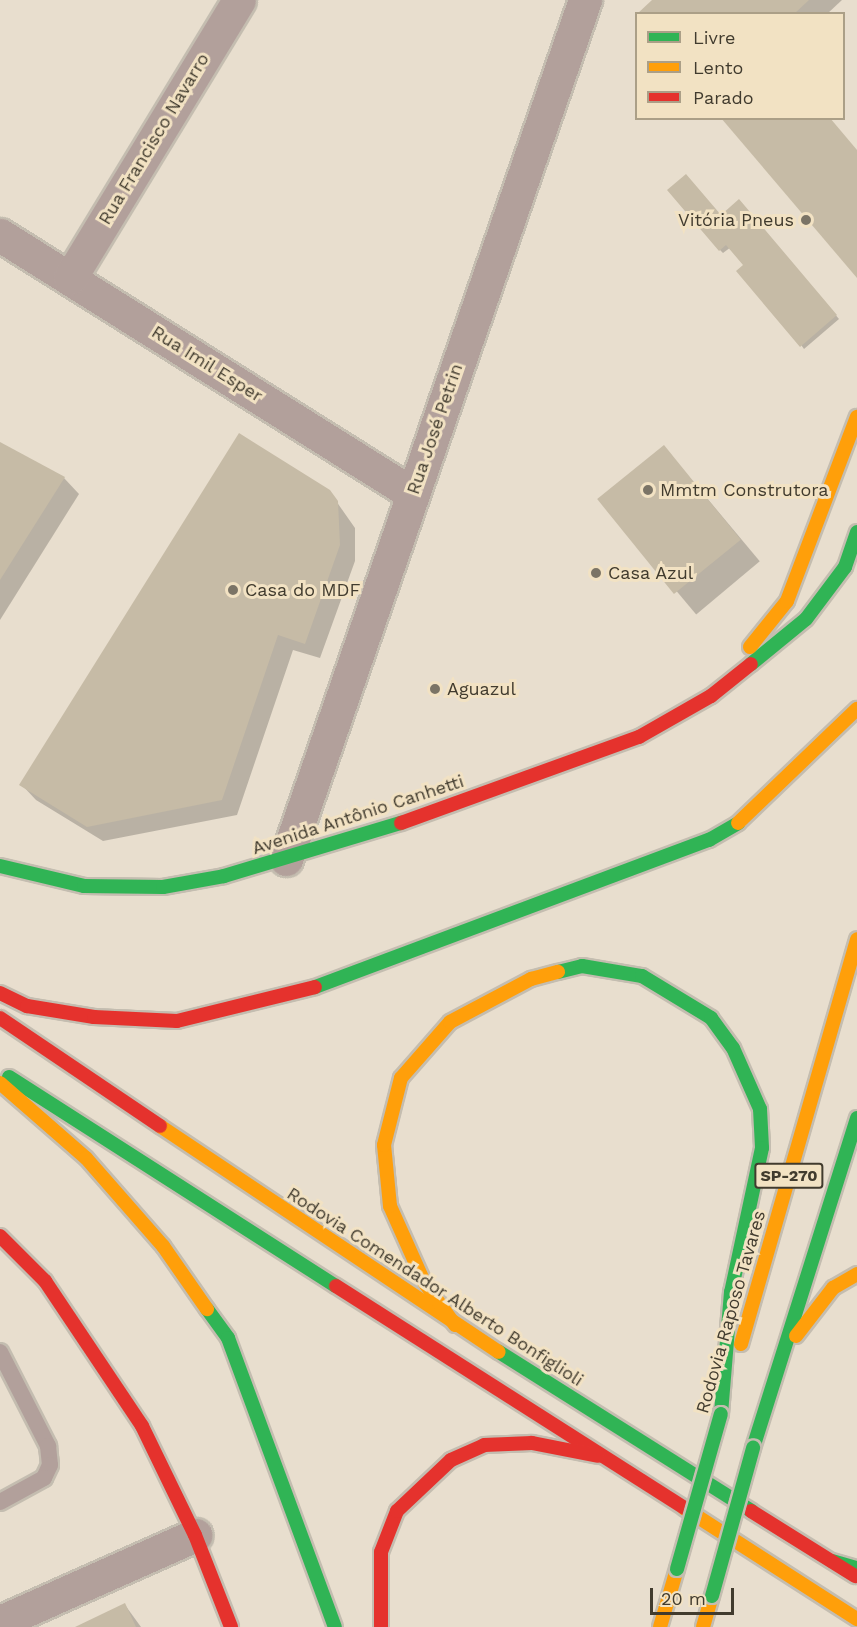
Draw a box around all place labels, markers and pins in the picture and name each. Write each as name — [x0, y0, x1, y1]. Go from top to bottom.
place label: Vitória Pneus — [678, 209, 794, 231]
marker: Vitória Pneus — [799, 213, 813, 227]
place label: Mmtm Construtora — [660, 479, 829, 501]
marker: Mmtm Construtora — [641, 483, 655, 497]
place label: Casa Azul — [608, 562, 694, 584]
marker: Casa Azul — [589, 566, 603, 580]
place label: Casa do MDF — [245, 579, 361, 601]
marker: Casa do MDF — [226, 583, 240, 597]
place label: Aguazul — [447, 678, 516, 700]
marker: Aguazul — [428, 682, 442, 696]

